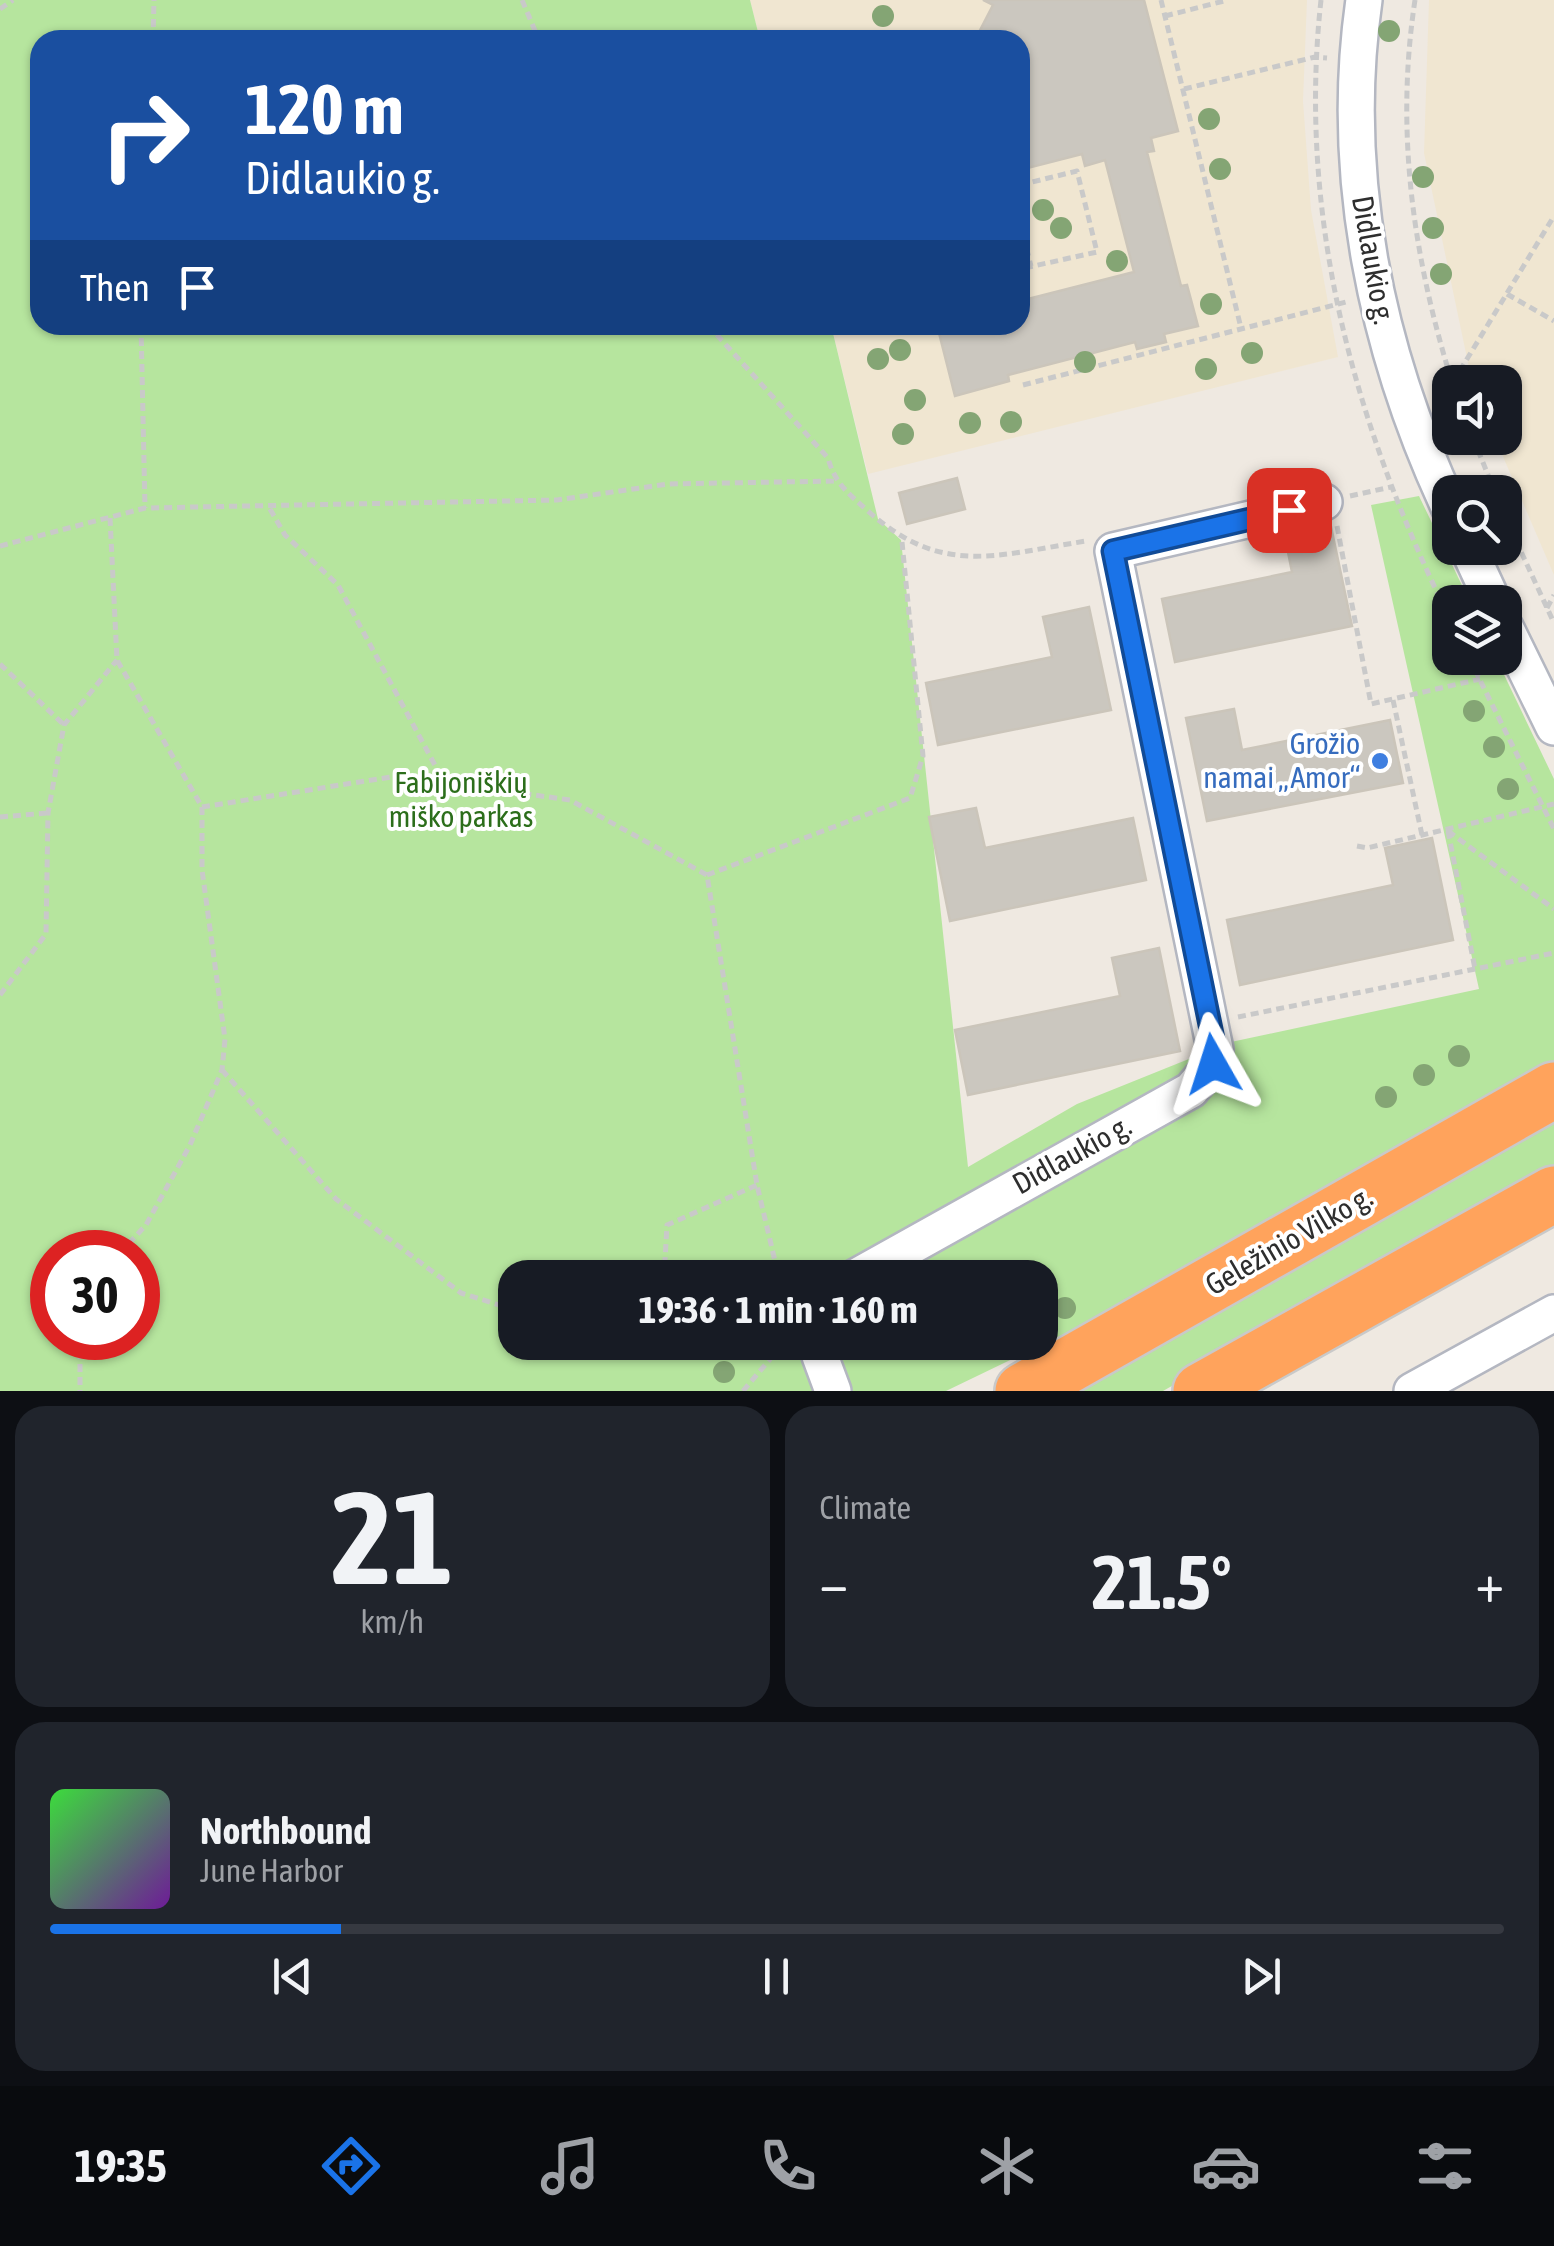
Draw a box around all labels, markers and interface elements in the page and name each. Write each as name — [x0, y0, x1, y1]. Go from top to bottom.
text: 120 m — [245, 69, 404, 149]
icon: right — [80, 70, 210, 200]
text: Didlaukio g. — [245, 152, 440, 204]
street label: Didlaukio g. — [1346, 193, 1402, 327]
icon: arrive — [170, 260, 225, 315]
text: Then — [80, 266, 150, 309]
map controls — [1432, 365, 1522, 675]
button: sound — [1432, 365, 1522, 455]
pin — [1247, 468, 1332, 553]
button: search — [1432, 475, 1522, 565]
icon: arrive — [1262, 483, 1317, 538]
button: layers — [1432, 585, 1522, 675]
place label: Grožio namai „Amor“ — [1203, 726, 1360, 794]
marker: Grožio namai „Amor“ — [1369, 750, 1391, 772]
park label: Fabijoniškių miško parkas — [389, 765, 533, 833]
position arrow — [1161, 1012, 1265, 1116]
street label: Didlaukio g. — [1006, 1108, 1137, 1200]
street label: Geležinio Vilko g. — [1199, 1179, 1378, 1302]
speed limit sign: 30 — [30, 1230, 160, 1360]
text: 19:36 · 1 min · 160 m — [638, 1288, 918, 1331]
text: 21 — [331, 1463, 453, 1612]
text: Climate — [820, 1489, 911, 1526]
text: 21.5° — [1092, 1539, 1232, 1625]
text: − — [820, 1551, 848, 1614]
text: + — [1475, 1551, 1504, 1614]
text: km/h — [361, 1603, 424, 1640]
text: Northbound — [200, 1809, 371, 1852]
text: June Harbor — [200, 1852, 343, 1889]
icon: previous — [265, 1949, 320, 2004]
icon: pause — [749, 1949, 804, 2004]
icon: next — [1234, 1949, 1289, 2004]
icon: directions — [316, 2131, 386, 2201]
icon: music — [535, 2131, 605, 2201]
icon: phone — [753, 2131, 823, 2201]
icon: climate — [972, 2131, 1042, 2201]
icon: car — [1191, 2131, 1261, 2201]
icon: filters — [1410, 2131, 1480, 2201]
text: 19:35 — [74, 2140, 167, 2192]

